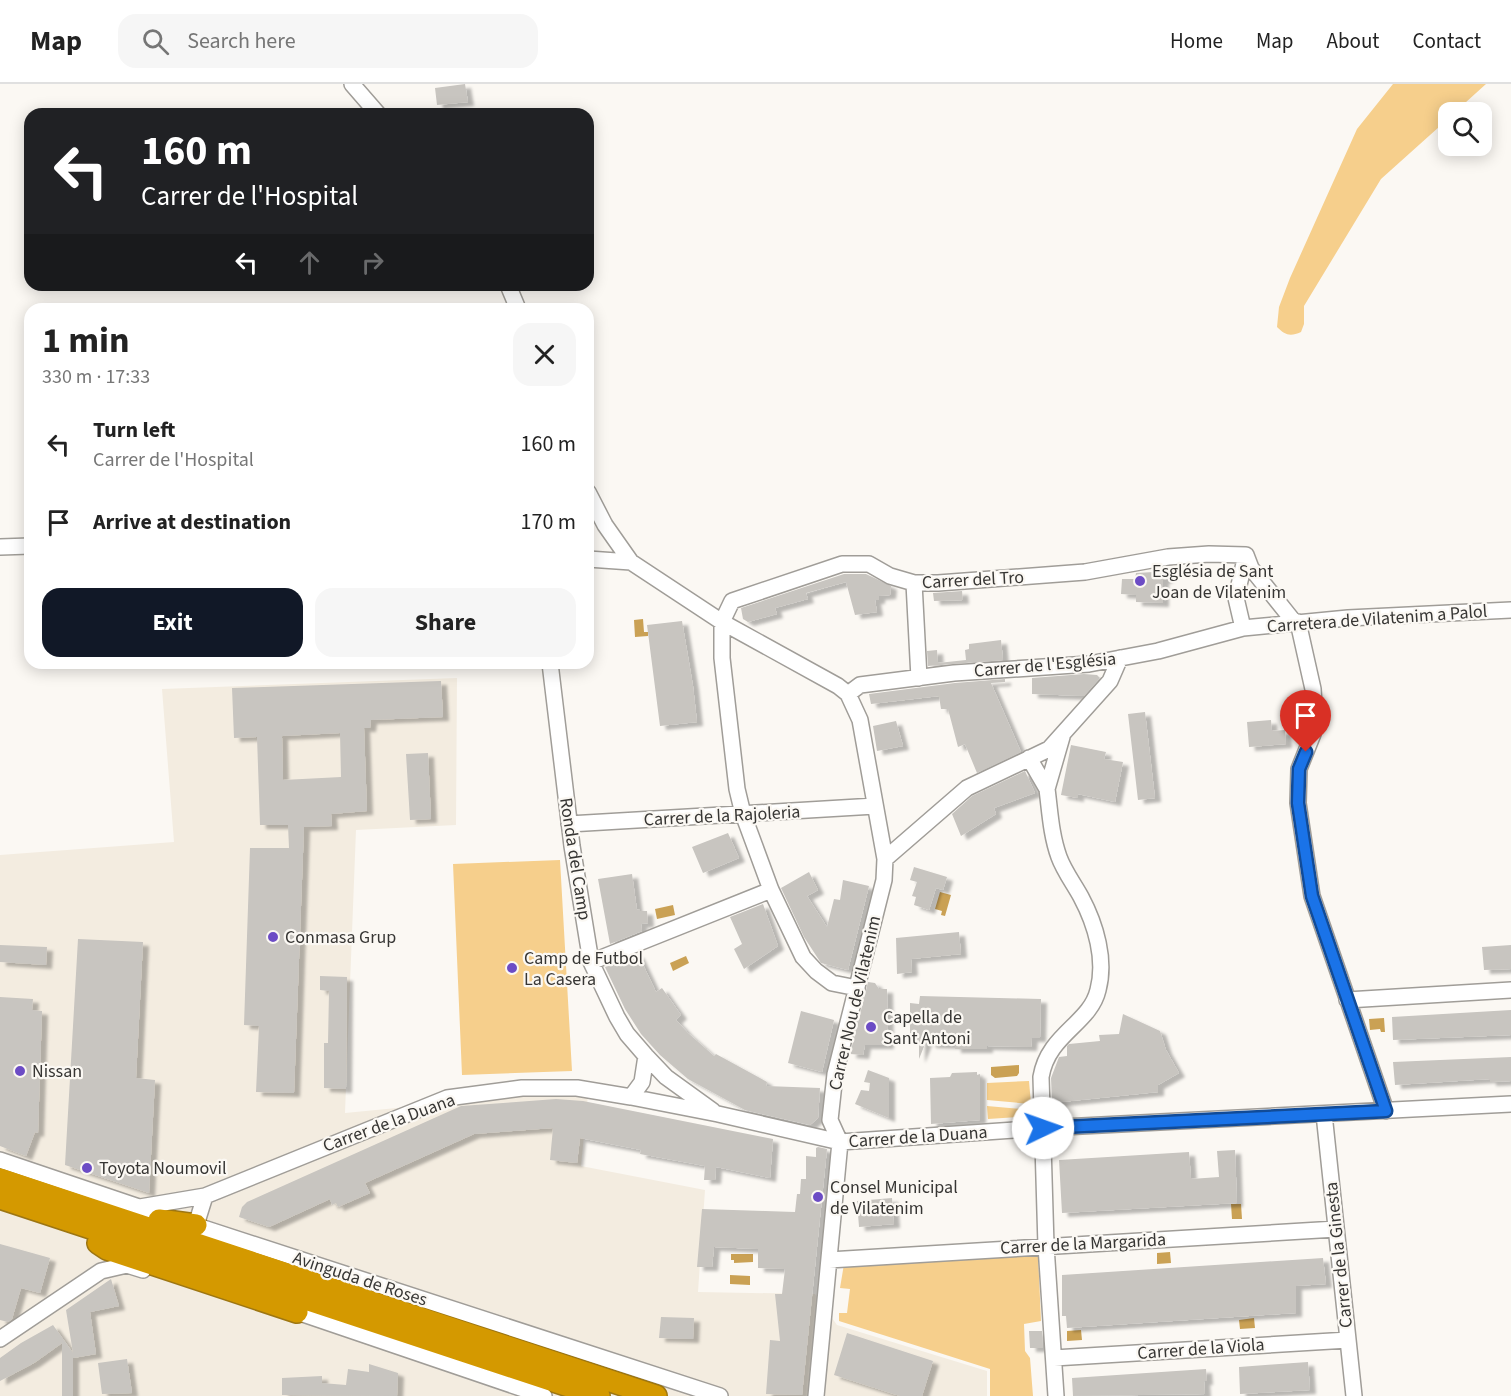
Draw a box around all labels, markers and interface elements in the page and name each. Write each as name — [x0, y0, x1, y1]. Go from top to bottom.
search box — [118, 14, 538, 68]
text: Map — [30, 21, 82, 61]
icon: search — [139, 25, 172, 58]
text: Search here — [187, 25, 296, 57]
text: Home — [1170, 26, 1223, 56]
text: Map — [1256, 26, 1294, 56]
text: About — [1327, 26, 1379, 56]
text: Contact — [1412, 26, 1481, 56]
map controls — [1438, 102, 1492, 156]
button: search — [1438, 102, 1492, 156]
text: 160 m — [141, 121, 252, 181]
icon: left — [42, 132, 120, 210]
text: Carrer de l'Hospital — [141, 177, 358, 216]
icon: left — [230, 246, 263, 279]
icon: ahead — [293, 246, 326, 279]
icon: right — [356, 246, 389, 279]
text: 1 min — [42, 315, 130, 366]
button: close — [513, 323, 576, 386]
text: 330 m · 17:33 — [42, 363, 150, 391]
text: Turn left — [93, 414, 175, 446]
icon: left — [42, 428, 75, 461]
text: 160 m — [521, 428, 576, 460]
text: Carrer de l'Hospital — [93, 446, 254, 474]
icon: arrive — [42, 506, 75, 539]
text: Arrive at destination — [93, 506, 291, 538]
text: 170 m — [521, 506, 576, 538]
place label: Església de Sant Joan de Vilatenim — [1152, 559, 1286, 605]
street label: Carrer del Tro — [921, 565, 1025, 595]
marker: Església de Sant Joan de Vilatenim — [1133, 574, 1147, 588]
button: Exit — [42, 588, 303, 657]
button: Share — [315, 588, 576, 657]
street label: Carretera de Vilatenim a Palol — [1266, 599, 1488, 639]
street label: Carrer de l'Església — [973, 646, 1117, 684]
pin — [1280, 690, 1331, 752]
icon: arrive — [1289, 699, 1322, 732]
street label: Ronda del Camp — [553, 796, 597, 922]
street label: Carrer de la Rajoleria — [643, 799, 801, 833]
street label: Carrer Nou de Vilatenim — [823, 913, 887, 1093]
place label: Conmasa Grup — [285, 925, 396, 950]
marker: Conmasa Grup — [266, 930, 280, 944]
place label: Camp de Futbol La Casera — [524, 946, 643, 992]
marker: Camp de Futbol La Casera — [505, 961, 519, 975]
place label: Capella de Sant Antoni — [883, 1005, 971, 1051]
marker: Capella de Sant Antoni — [864, 1020, 878, 1034]
place label: Nissan — [32, 1059, 82, 1084]
marker: Nissan — [13, 1064, 27, 1078]
street label: Carrer de la Duana — [319, 1087, 459, 1159]
position arrow — [1011, 1096, 1075, 1160]
street label: Carrer de la Duana — [848, 1120, 988, 1154]
place label: Toyota Noumovil — [99, 1156, 227, 1181]
marker: Toyota Noumovil — [80, 1161, 94, 1175]
place label: Consel Municipal de Vilatenim — [830, 1175, 958, 1221]
street label: Carrer de la Ginesta — [1319, 1181, 1359, 1329]
marker: Consel Municipal de Vilatenim — [811, 1190, 825, 1204]
street label: Carrer de la Margarida — [999, 1227, 1167, 1261]
street label: Avinguda de Roses — [289, 1245, 431, 1313]
street label: Carrer de la Viola — [1137, 1332, 1265, 1366]

